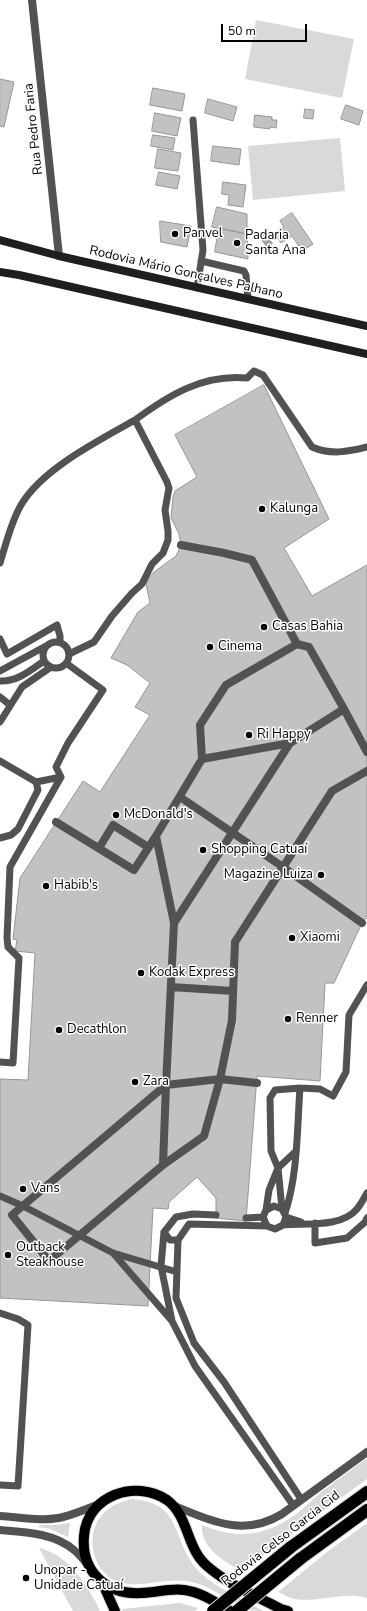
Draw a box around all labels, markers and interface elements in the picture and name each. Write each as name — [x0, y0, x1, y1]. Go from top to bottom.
scale bar — [223, 16, 309, 42]
text: 50 m — [228, 23, 256, 39]
street label: Rua Pedro Faria — [21, 82, 47, 176]
place label: Panvel — [183, 226, 222, 242]
place label: Padaria Santa Ana — [245, 228, 306, 259]
marker: Panvel — [170, 229, 180, 239]
marker: Padaria Santa Ana — [232, 238, 242, 248]
street label: Rodovia Mário Gonçalves Palhano — [88, 243, 284, 303]
place label: Kalunga — [270, 501, 318, 517]
marker: Kalunga — [257, 504, 267, 514]
place label: Casas Bahia — [272, 619, 343, 635]
marker: Casas Bahia — [259, 622, 269, 632]
place label: Cinema — [218, 639, 262, 655]
marker: Cinema — [205, 642, 215, 652]
place label: Ri Happy — [257, 727, 311, 743]
marker: Ri Happy — [244, 730, 254, 740]
place label: McDonald's — [124, 807, 193, 823]
marker: McDonald's — [111, 810, 121, 820]
place label: Shopping Catuaí — [211, 842, 307, 858]
marker: Shopping Catuaí — [198, 845, 208, 855]
place label: Magazine Luiza — [224, 867, 313, 883]
marker: Magazine Luiza — [316, 870, 326, 880]
place label: Habib's — [54, 878, 98, 894]
marker: Habib's — [41, 881, 51, 891]
place label: Xiaomi — [300, 930, 340, 946]
marker: Xiaomi — [287, 933, 297, 943]
place label: Kodak Express — [149, 965, 234, 981]
marker: Kodak Express — [136, 968, 146, 978]
place label: Renner — [296, 1011, 338, 1027]
marker: Renner — [283, 1014, 293, 1024]
place label: Decathlon — [67, 1022, 127, 1038]
marker: Decathlon — [54, 1025, 64, 1035]
place label: Zara — [143, 1074, 169, 1090]
marker: Zara — [130, 1077, 140, 1087]
place label: Vans — [31, 1181, 60, 1197]
marker: Vans — [18, 1184, 28, 1194]
place label: Outback Steakhouse — [16, 1240, 84, 1271]
marker: Outback Steakhouse — [3, 1250, 13, 1260]
street label: Rodovia Celso Garcia Cid — [219, 1488, 343, 1590]
place label: Unopar - Unidade Catuaí — [34, 1563, 123, 1594]
marker: Unopar - Unidade Catuaí — [21, 1573, 31, 1583]

